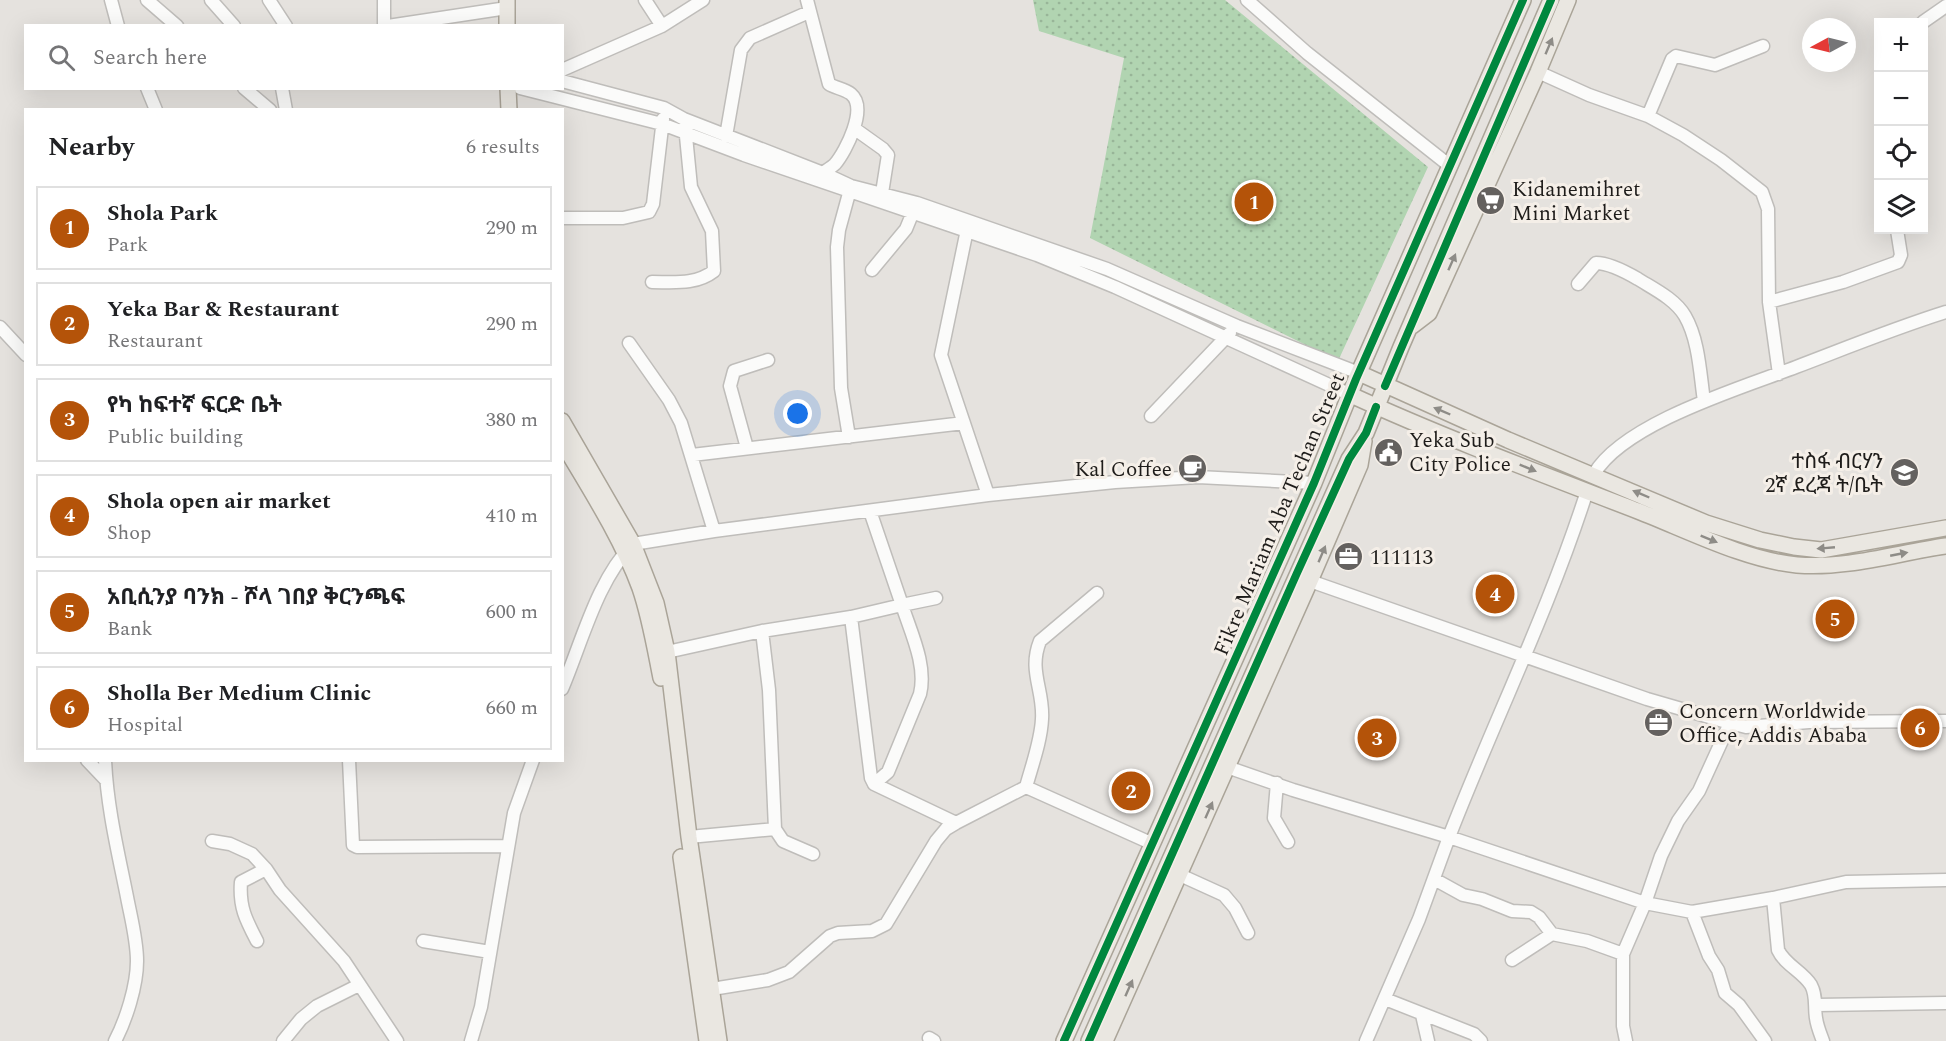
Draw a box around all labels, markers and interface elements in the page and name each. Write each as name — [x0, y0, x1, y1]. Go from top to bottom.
north arrow — [1802, 18, 1856, 72]
map controls — [1874, 18, 1928, 234]
button: + — [1874, 18, 1928, 72]
search box — [24, 24, 564, 90]
one-way arrow — [1545, 37, 1554, 55]
icon: search — [45, 41, 78, 74]
text: Search here — [93, 41, 207, 74]
button: − — [1874, 72, 1928, 126]
button: locate — [1874, 126, 1928, 180]
text: Nearby — [48, 127, 134, 167]
text: 6 results — [466, 132, 540, 162]
place label: Kidanemihret Mini Market — [1512, 174, 1641, 230]
pin: 1 — [1234, 180, 1274, 224]
button: layers — [1874, 180, 1928, 234]
supermarket icon: Kidanemihret Mini Market — [1475, 185, 1507, 217]
text: Shola Park — [107, 197, 218, 230]
text: 1 — [64, 213, 75, 243]
text: 290 m — [486, 213, 538, 243]
text: Park — [107, 230, 148, 260]
one-way arrow — [1447, 253, 1457, 271]
text: Yeka Bar & Restaurant — [107, 293, 339, 326]
text: 2 — [64, 309, 75, 339]
text: 290 m — [486, 309, 538, 339]
text: Restaurant — [107, 326, 203, 356]
street label: Fikre Mariam Aba Techan Street — [1206, 368, 1354, 661]
text: የካ ከፍተኛ ፍርድ ቤት — [107, 389, 282, 422]
your location — [783, 399, 812, 428]
text: 3 — [64, 405, 75, 435]
text: 380 m — [486, 405, 538, 435]
one-way arrow — [1432, 406, 1450, 416]
text: Public building — [107, 422, 243, 452]
place label: Yeka Sub City Police — [1409, 425, 1511, 481]
public building icon: Yeka Sub City Police — [1372, 436, 1404, 468]
place label: ተስፋ ብርሃን 2ኛ ደረጃ ት/ቤት — [1765, 446, 1883, 502]
cafe icon: Kal Coffee — [1177, 453, 1209, 485]
place label: Kal Coffee — [1074, 454, 1172, 486]
school or university icon: ተስፋ ብርሃን 2ኛ ደረጃ ት/ቤት — [1888, 457, 1920, 489]
one-way arrow — [1519, 463, 1537, 473]
text: Shola open air market — [107, 485, 331, 518]
one-way arrow — [1631, 489, 1649, 499]
text: 4 — [64, 501, 75, 531]
text: 410 m — [486, 501, 538, 531]
text: Shop — [107, 518, 151, 548]
one-way arrow — [1700, 535, 1718, 544]
office icon: 111113 — [1333, 541, 1365, 573]
place label: 111113 — [1370, 542, 1433, 574]
one-way arrow — [1817, 543, 1836, 553]
one-way arrow — [1317, 544, 1327, 562]
one-way arrow — [1890, 549, 1909, 558]
pin: 4 — [1476, 572, 1514, 616]
text: አቢሲንያ ባንክ - ሾላ ገበያ ቅርንጫፍ — [107, 581, 405, 614]
pin: 5 — [1816, 596, 1854, 642]
text: 5 — [64, 597, 75, 627]
text: 600 m — [486, 597, 538, 627]
text: Bank — [107, 614, 153, 644]
text: Sholla Ber Medium Clinic — [107, 677, 371, 710]
text: 6 — [64, 693, 75, 723]
text: 660 m — [486, 693, 538, 723]
place label: Concern Worldwide Office, Addis Ababa — [1679, 696, 1868, 752]
pin: 6 — [1900, 706, 1940, 750]
office icon: Concern Worldwide Office, Addis Ababa — [1642, 707, 1674, 739]
text: Hospital — [107, 710, 183, 740]
pin: 3 — [1358, 716, 1396, 760]
pin: 2 — [1112, 768, 1150, 814]
one-way arrow — [1204, 801, 1213, 818]
one-way arrow — [1124, 978, 1134, 996]

